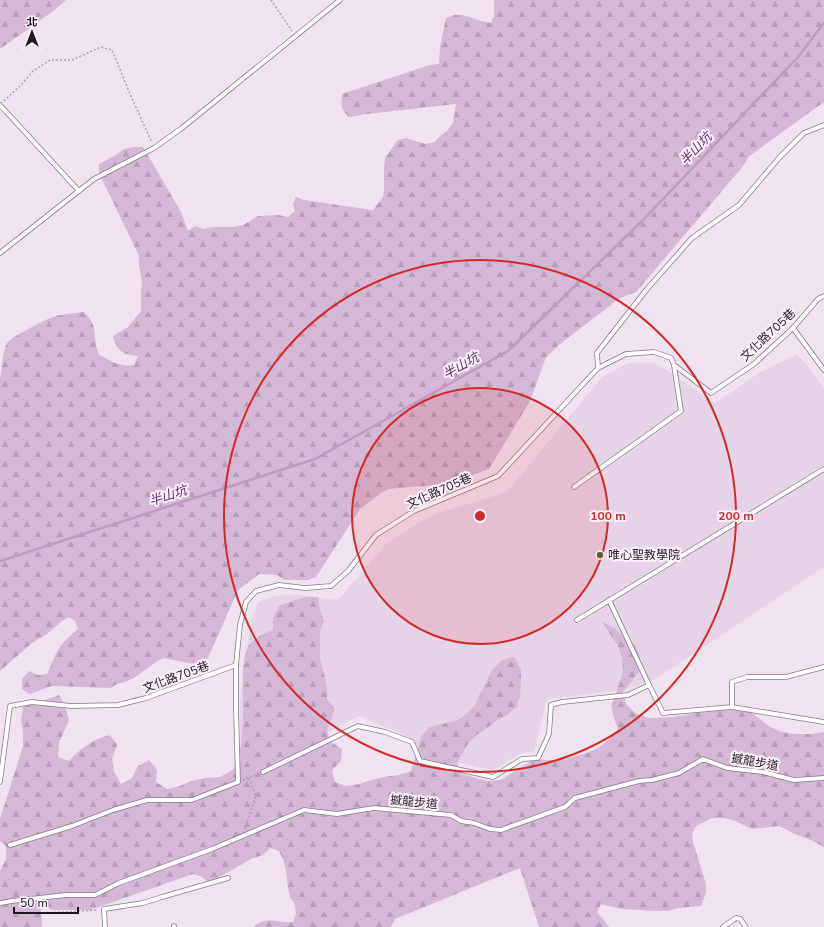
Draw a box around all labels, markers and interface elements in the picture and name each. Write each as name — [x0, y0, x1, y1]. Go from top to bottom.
north arrow — [12, 12, 52, 52]
text: 北 — [27, 15, 38, 30]
water label: 半山坑 — [676, 127, 717, 169]
street label: 文化路705巷 — [737, 305, 799, 365]
water label: 半山坑 — [440, 348, 484, 383]
street label: 文化路705巷 — [404, 470, 474, 512]
water label: 半山坑 — [147, 481, 191, 511]
text: 100 m — [590, 508, 626, 524]
text: 200 m — [718, 508, 754, 524]
centre of rings — [473, 509, 487, 523]
place label: 唯心聖教學院 — [608, 547, 680, 563]
marker: 唯心聖教學院 — [595, 550, 605, 560]
street label: 文化路705巷 — [141, 658, 211, 696]
street label: 撼龍步道 — [730, 750, 780, 774]
street label: 撼龍步道 — [389, 792, 439, 812]
scale bar — [14, 889, 78, 915]
text: 50 m — [20, 895, 48, 911]

